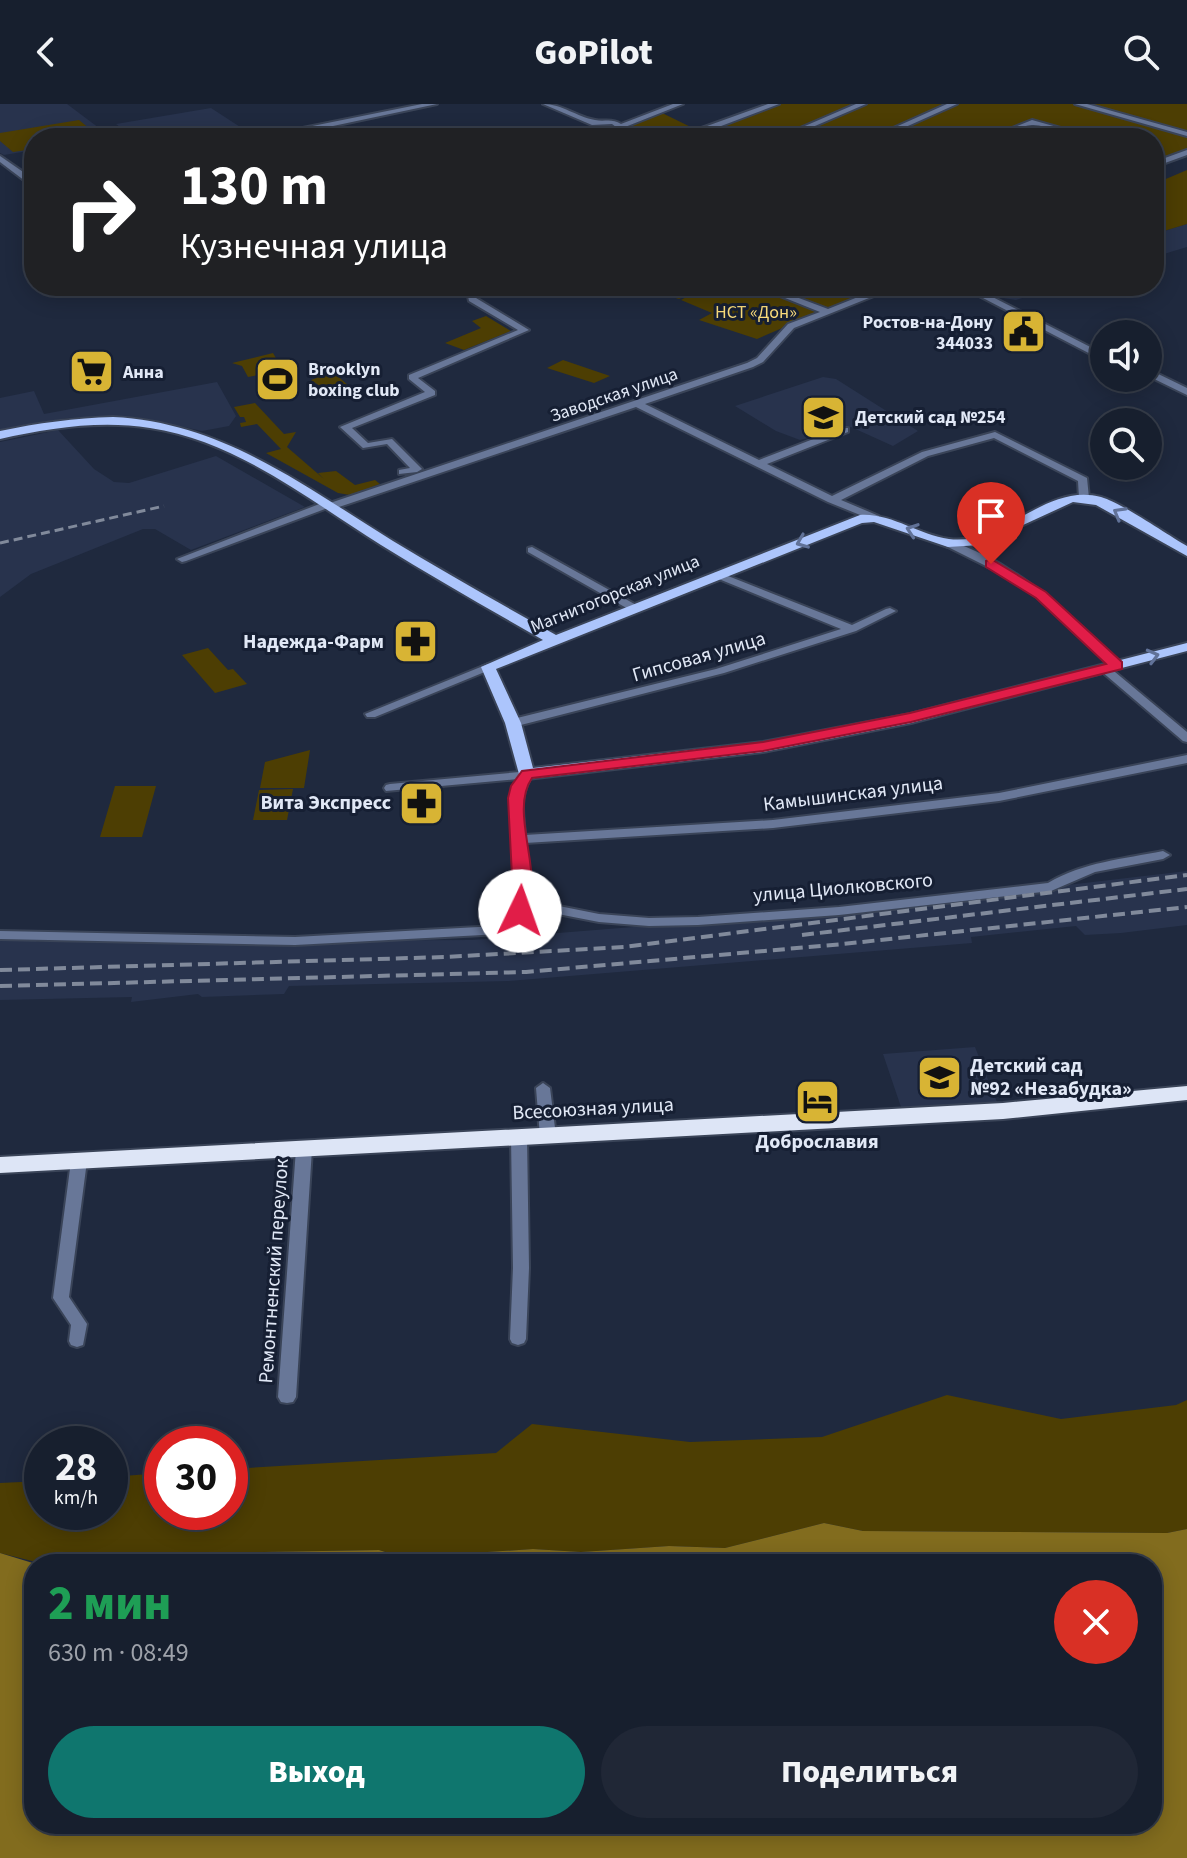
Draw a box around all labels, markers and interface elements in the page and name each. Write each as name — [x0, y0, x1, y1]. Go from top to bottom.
text: GoPilot — [534, 27, 653, 78]
icon: back — [24, 30, 68, 74]
icon: search — [1119, 30, 1163, 74]
text: 130 m — [180, 147, 328, 226]
icon: right — [48, 160, 152, 264]
text: Кузнечная улица — [180, 221, 448, 272]
park label: НСТ «Дон» — [715, 300, 797, 325]
public building icon: Ростов-на-Дону 344033 — [1000, 308, 1048, 356]
place label: Ростов-на-Дону 344033 — [863, 310, 994, 356]
map controls — [1090, 320, 1162, 480]
button: sound — [1090, 320, 1162, 392]
supermarket icon: Анна — [68, 348, 116, 396]
sports icon: Brooklyn boxing club — [253, 355, 301, 403]
place label: Brooklyn boxing club — [308, 357, 400, 403]
place label: Анна — [122, 360, 164, 385]
street label: Заводская улица — [547, 361, 681, 429]
school or university icon: Детский сад №254 — [800, 393, 848, 441]
place label: Детский сад №254 — [855, 405, 1006, 430]
button: search — [1090, 408, 1162, 480]
pin — [957, 482, 1025, 564]
icon: arrive — [969, 494, 1013, 538]
one-way arrow — [1114, 507, 1128, 523]
one-way arrow — [905, 524, 919, 540]
one-way arrow — [796, 532, 810, 549]
street label: Магнитогорская улица — [527, 549, 703, 639]
pharmacy icon: Надежда-Фарм — [391, 618, 439, 666]
street label: Гипсовая улица — [629, 625, 769, 689]
place label: Надежда-Фарм — [243, 628, 384, 656]
one-way arrow — [1146, 648, 1160, 665]
street label: Камышинская улица — [761, 769, 945, 819]
pharmacy icon: Вита Экспресс — [398, 779, 446, 827]
place label: Вита Экспресс — [260, 789, 391, 817]
street label: улица Циолковского — [752, 866, 934, 910]
position arrow — [478, 869, 562, 953]
place label: Детский сад №92 «Незабудка» — [970, 1052, 1132, 1103]
school or university icon: Детский сад №92 «Незабудка» — [915, 1053, 963, 1101]
hotel icon: Доброславия — [793, 1078, 841, 1126]
street label: Всесоюзная улица — [512, 1091, 674, 1127]
place label: Доброславия — [755, 1128, 879, 1156]
street label: Ремонтненский переулок — [252, 1158, 296, 1384]
speed limit sign: 30 — [144, 1426, 248, 1530]
text: 28 — [55, 1439, 97, 1496]
text: km/h — [54, 1484, 98, 1512]
text: 2 мин — [48, 1570, 171, 1638]
button: close — [1054, 1580, 1138, 1664]
text: 630 m · 08:49 — [48, 1634, 189, 1671]
button: Выход — [48, 1726, 585, 1818]
button: Поделиться — [601, 1726, 1138, 1818]

